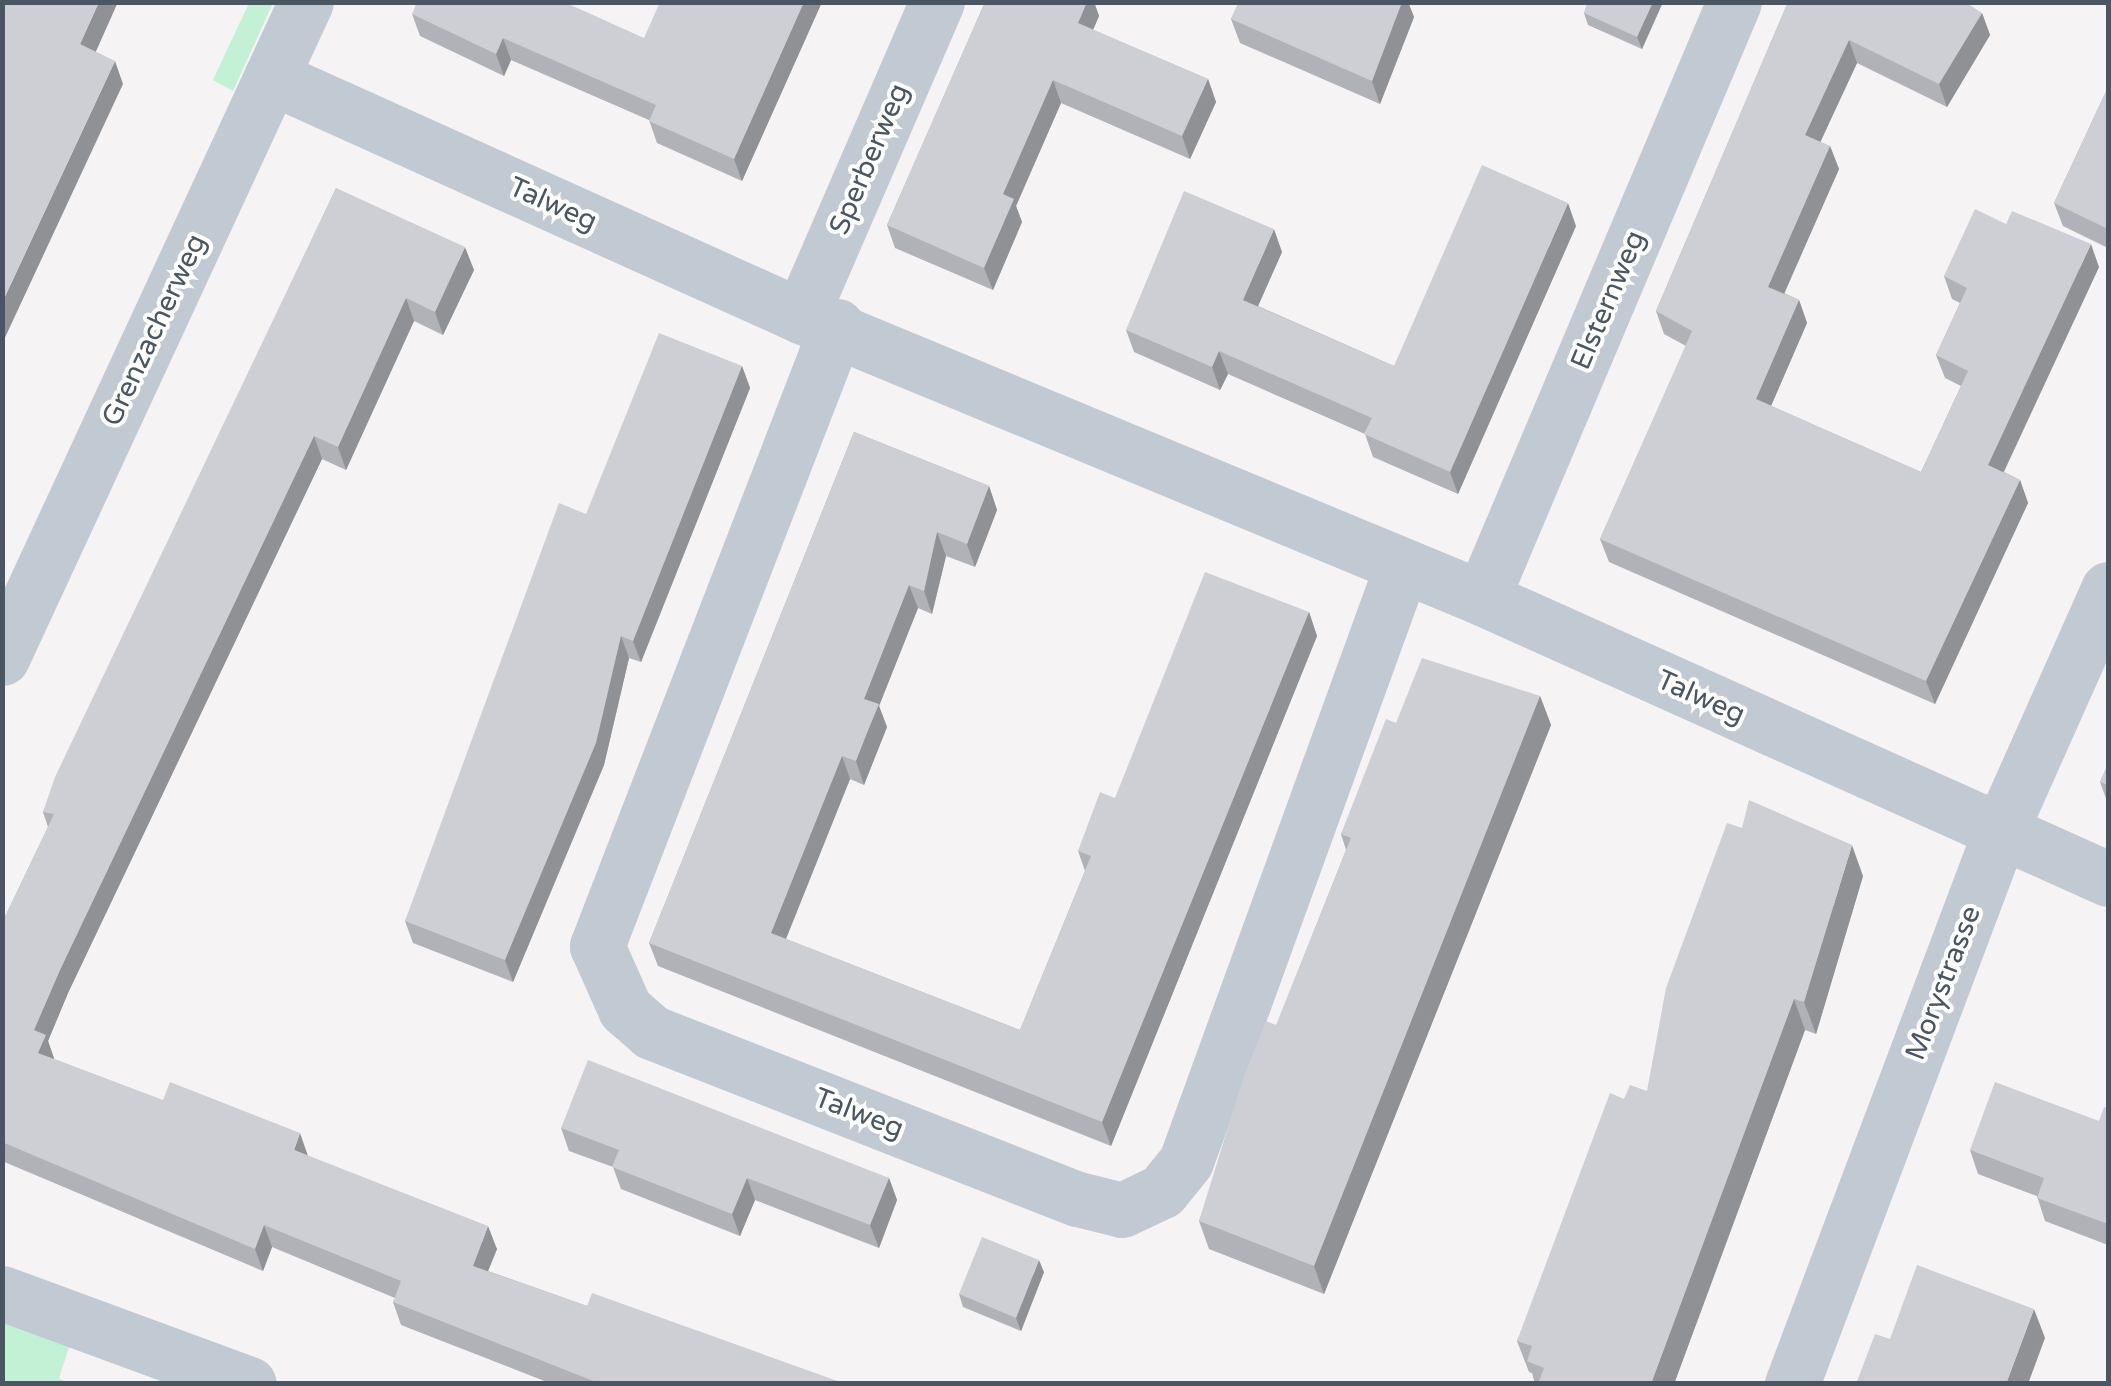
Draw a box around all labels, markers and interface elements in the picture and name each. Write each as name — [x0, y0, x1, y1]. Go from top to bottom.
street label: Sperberweg — [822, 78, 916, 240]
street label: Talweg — [504, 170, 602, 238]
street label: Elsternweg — [1564, 226, 1652, 374]
street label: Grenzacherweg — [95, 229, 213, 431]
street label: Talweg — [1652, 663, 1750, 731]
street label: Morystrasse — [1898, 901, 1988, 1065]
street label: Talweg — [810, 1081, 908, 1145]

